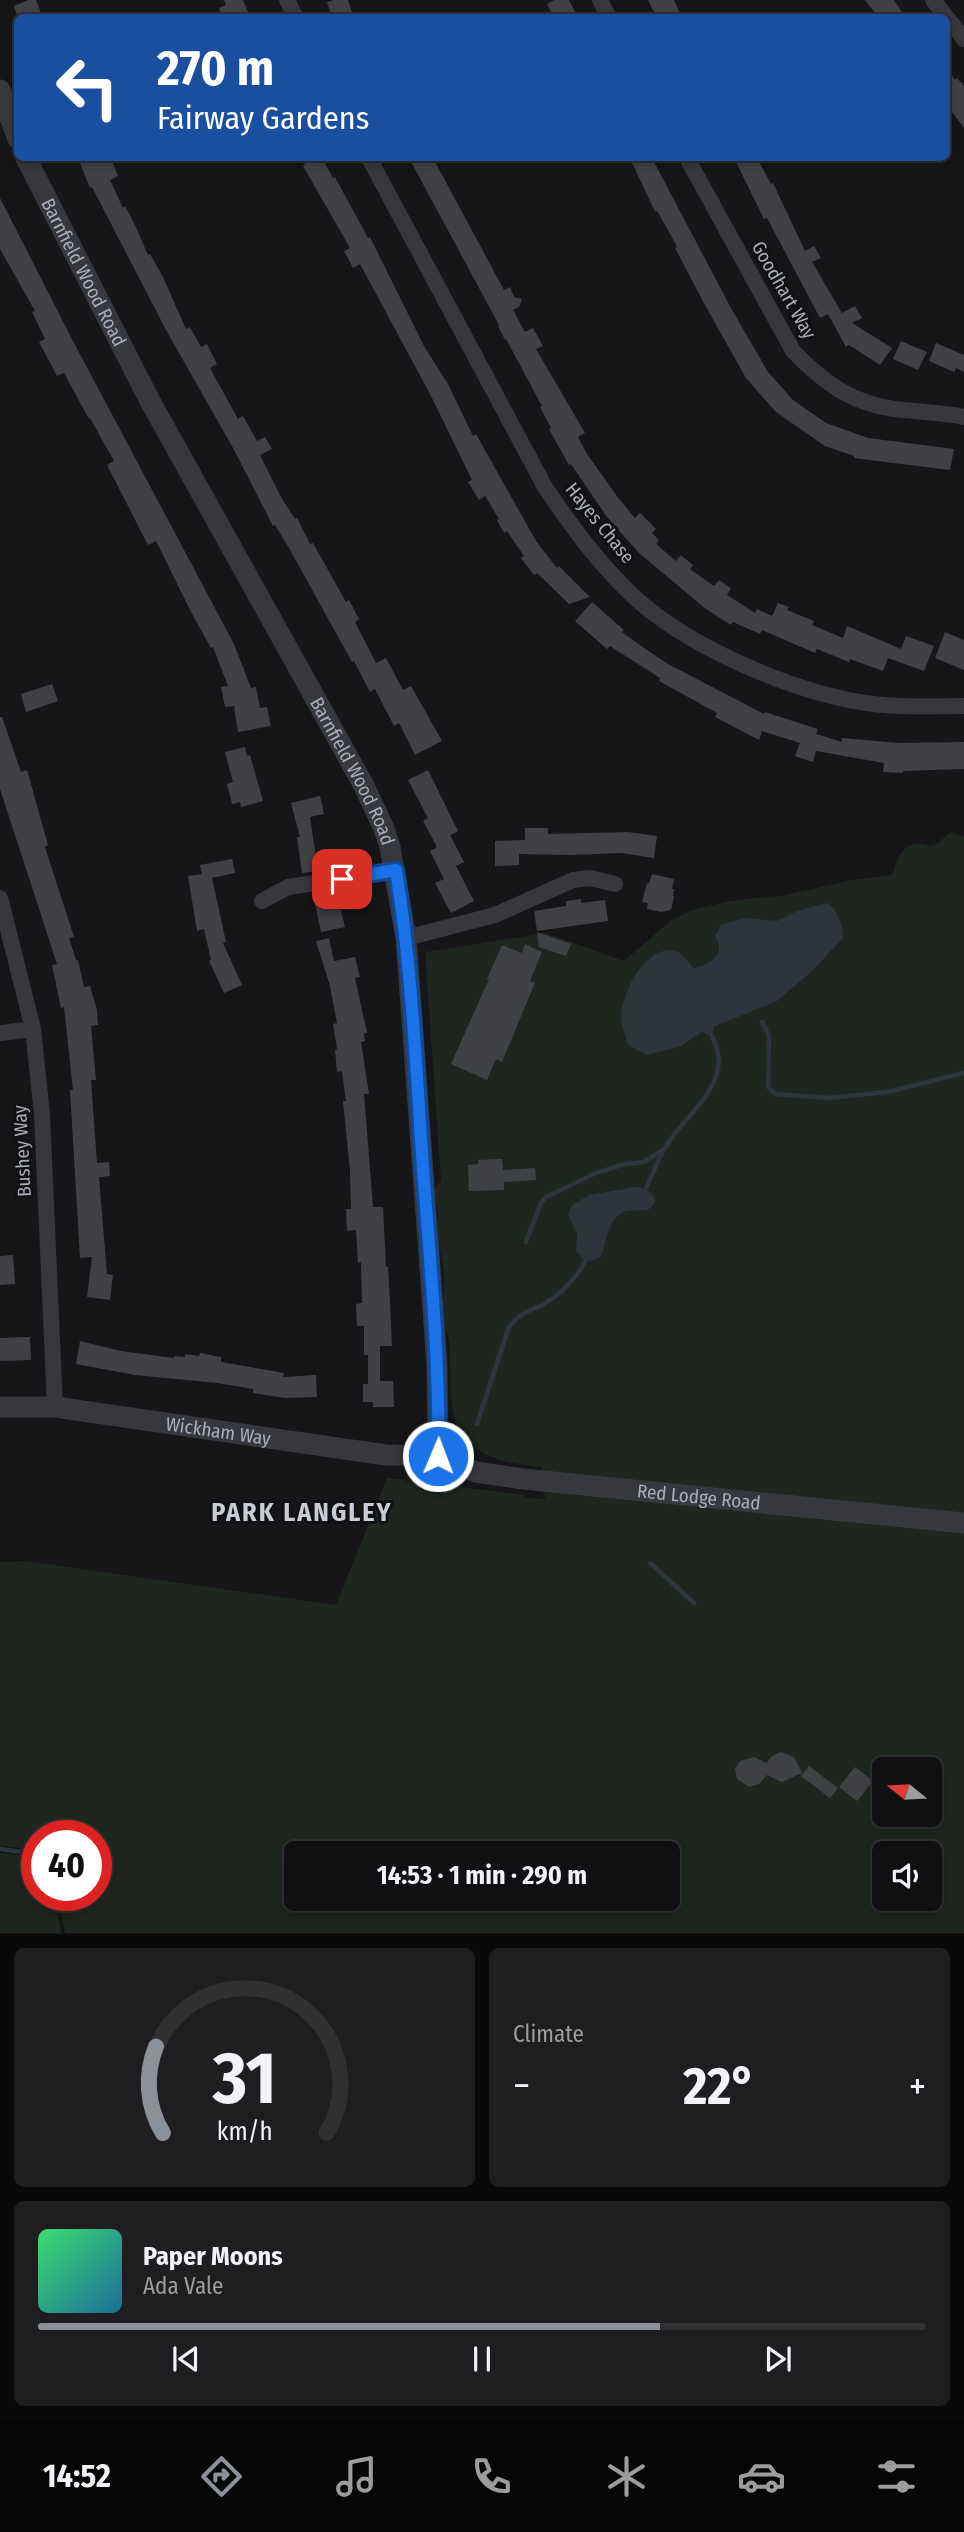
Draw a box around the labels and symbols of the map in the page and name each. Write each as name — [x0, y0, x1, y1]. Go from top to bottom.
street label: Barnfield Wood Road — [37, 194, 132, 350]
street label: Goodhart Way — [747, 237, 821, 343]
street label: Hayes Chase — [561, 478, 639, 568]
street label: Barnfield Wood Road — [305, 693, 400, 848]
pin — [312, 849, 372, 909]
street label: Bushey Way — [8, 1104, 36, 1197]
street label: Wickham Way — [164, 1412, 273, 1450]
position arrow — [401, 1419, 475, 1493]
street label: Red Lodge Road — [636, 1479, 762, 1514]
district label: PARK LANGLEY — [211, 1497, 393, 1528]
north arrow — [872, 1757, 942, 1827]
speed limit sign: 40 — [21, 1820, 112, 1911]

